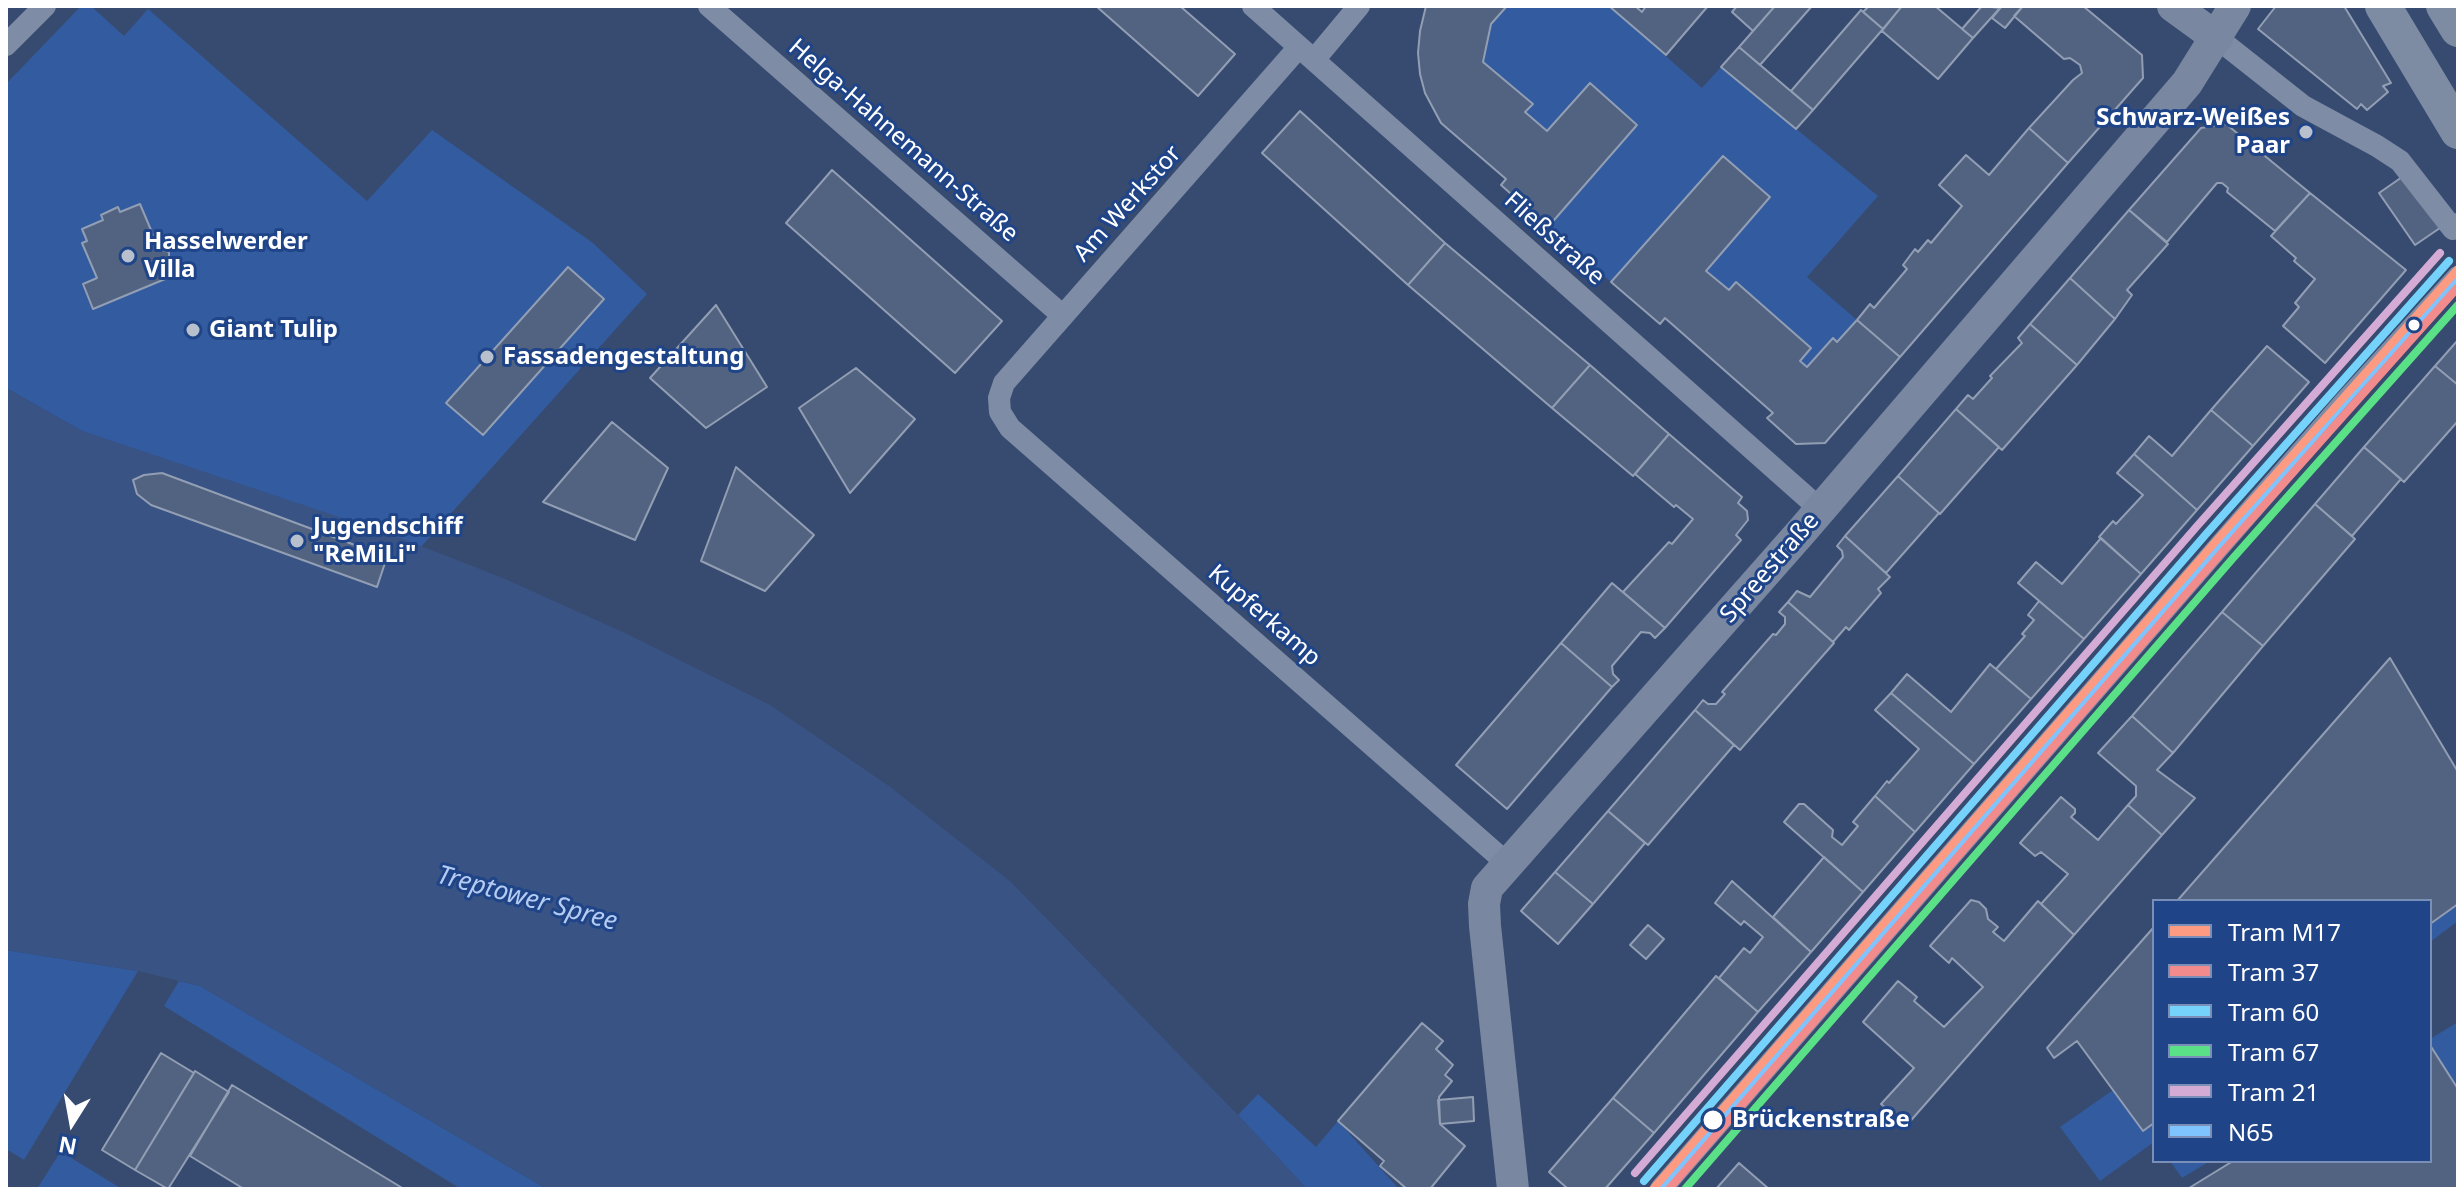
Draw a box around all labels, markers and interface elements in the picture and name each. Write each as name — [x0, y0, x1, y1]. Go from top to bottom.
street label: Helga-Hahnemann-Straße — [782, 33, 1024, 249]
place label: Schwarz-Weißes Paar — [2096, 104, 2290, 160]
marker: Schwarz-Weißes Paar — [2297, 123, 2315, 141]
street label: Am Werkstor — [1068, 140, 1188, 268]
street label: Fließstraße — [1498, 186, 1610, 292]
place label: Hasselwerder Villa — [144, 228, 308, 284]
marker: Hasselwerder Villa — [119, 247, 137, 265]
place label: Giant Tulip — [209, 316, 338, 344]
unlabelled marker — [2406, 317, 2422, 333]
marker: Giant Tulip — [184, 321, 202, 339]
place label: Fassadengestaltung — [503, 343, 744, 371]
marker: Fassadengestaltung — [478, 348, 496, 366]
street label: Spreestraße — [1714, 507, 1826, 629]
place label: Jugendschiff "ReMiLi" — [313, 513, 463, 569]
marker: Jugendschiff "ReMiLi" — [288, 532, 306, 550]
street label: Kupferkamp — [1202, 559, 1326, 673]
water label: Treptower Spree — [434, 860, 620, 938]
legend — [2152, 899, 2432, 1163]
text: Tram M17 — [2228, 915, 2341, 948]
text: Tram 37 — [2228, 955, 2319, 988]
text: Tram 60 — [2228, 995, 2319, 1028]
text: Tram 67 — [2228, 1035, 2319, 1068]
text: Tram 21 — [2228, 1075, 2319, 1108]
north arrow — [32, 1083, 112, 1163]
place label: Brückenstraße — [1732, 1106, 1910, 1134]
marker: Brückenstraße — [1701, 1108, 1725, 1132]
text: N65 — [2228, 1115, 2274, 1148]
text: N — [56, 1130, 79, 1163]

